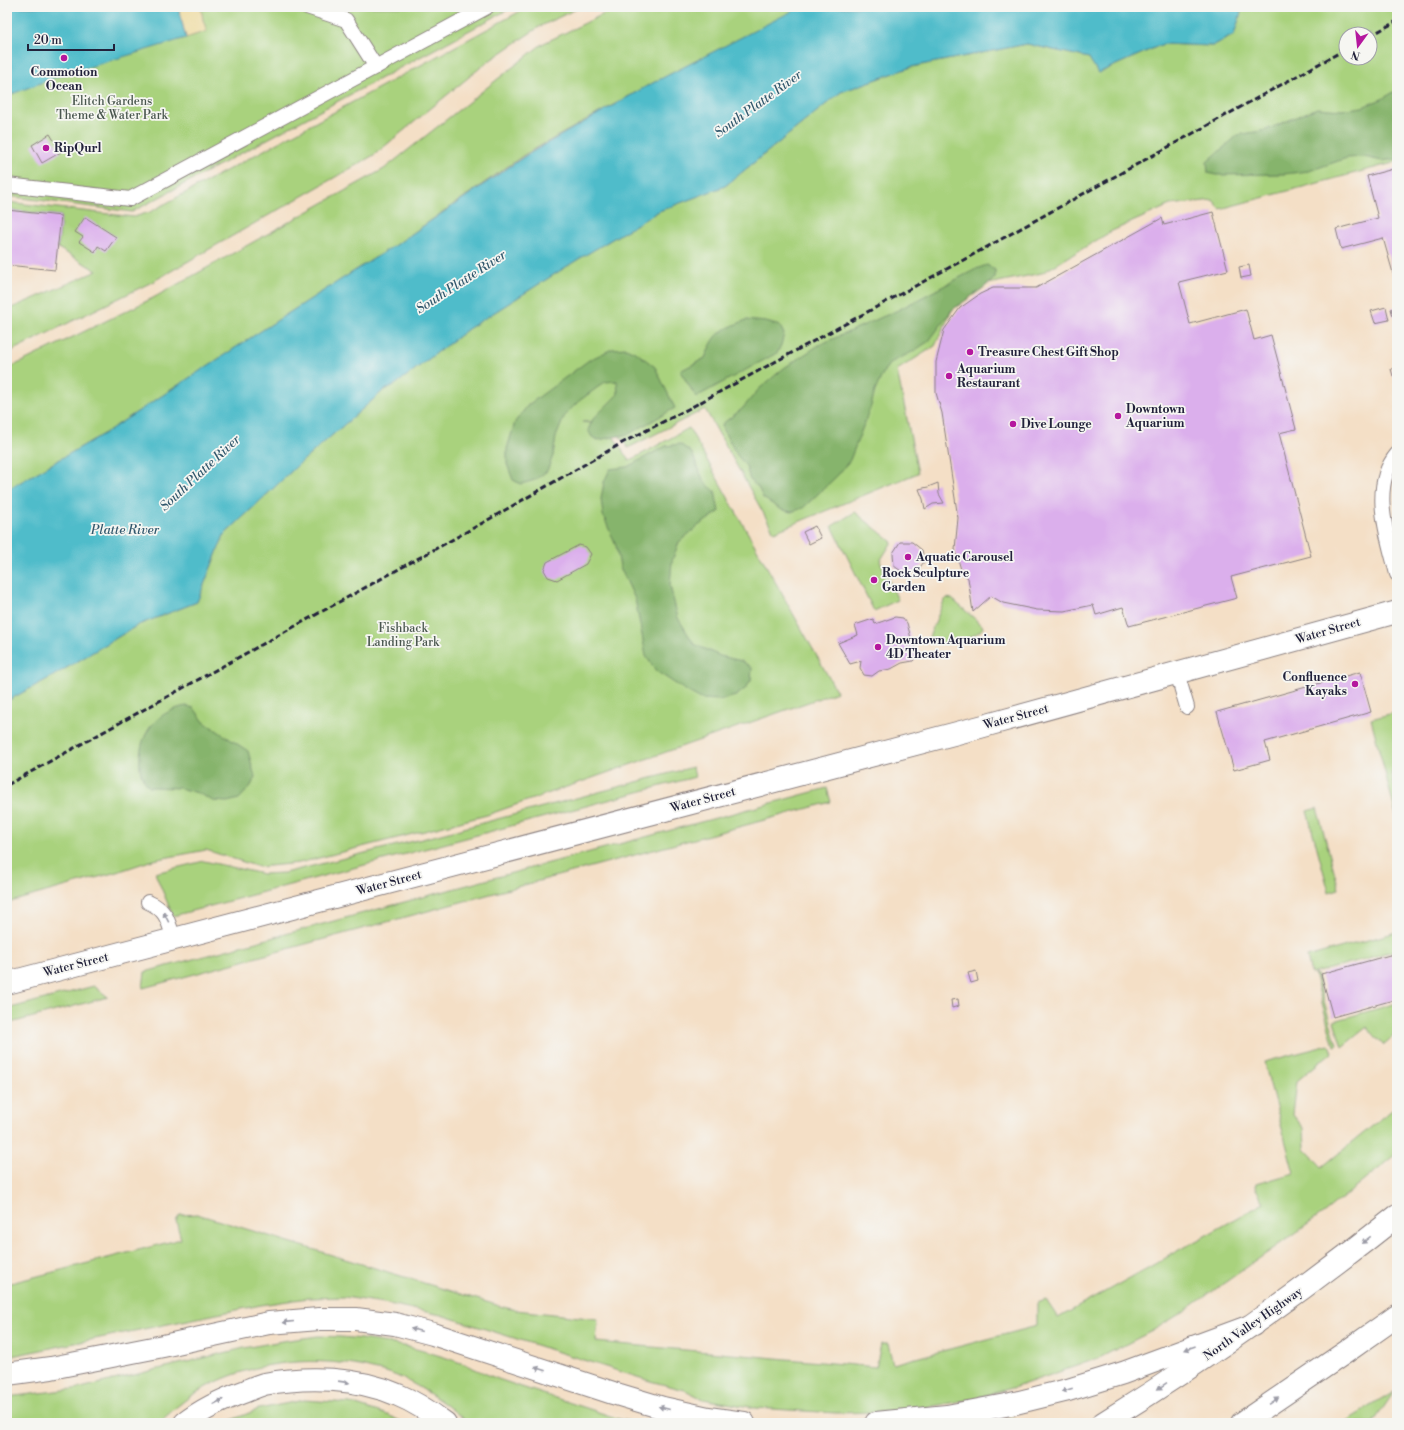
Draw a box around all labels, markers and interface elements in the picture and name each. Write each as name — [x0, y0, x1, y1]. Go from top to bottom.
scale bar — [28, 26, 114, 52]
north arrow — [1338, 26, 1378, 66]
text: 20 m — [34, 33, 62, 48]
text: N — [1349, 47, 1362, 63]
marker: Commotion Ocean — [59, 53, 69, 63]
place label: Commotion Ocean — [31, 65, 98, 94]
water label: South Platte River — [711, 67, 805, 141]
park label: Elitch Gardens Theme & Water Park — [56, 94, 169, 123]
place label: RipQurl — [54, 141, 101, 156]
marker: RipQurl — [41, 143, 51, 153]
water label: South Platte River — [413, 247, 509, 317]
place label: Treasure Chest Gift Shop — [978, 345, 1119, 360]
marker: Treasure Chest Gift Shop — [965, 347, 975, 357]
place label: Aquarium Restaurant — [956, 362, 1021, 391]
marker: Aquarium Restaurant — [944, 371, 954, 381]
place label: Downtown Aquarium — [1125, 402, 1186, 431]
marker: Downtown Aquarium — [1113, 411, 1123, 421]
place label: Dive Lounge — [1021, 417, 1092, 432]
marker: Dive Lounge — [1008, 419, 1018, 429]
water label: South Platte River — [156, 431, 244, 514]
water label: Platte River — [90, 522, 160, 538]
place label: Aquatic Carousel — [915, 550, 1013, 565]
marker: Aquatic Carousel — [903, 552, 913, 562]
place label: Rock Sculpture Garden — [882, 566, 970, 595]
marker: Rock Sculpture Garden — [869, 575, 879, 585]
street label: Water Street — [1293, 614, 1363, 648]
park label: Fishback Landing Park — [367, 621, 440, 650]
place label: Downtown Aquarium 4D Theater — [886, 633, 1005, 662]
marker: Downtown Aquarium 4D Theater — [873, 642, 883, 652]
place label: Confluence Kayaks — [1283, 670, 1348, 699]
marker: Confluence Kayaks — [1350, 679, 1360, 689]
street label: Water Street — [981, 701, 1051, 733]
street label: Water Street — [668, 784, 738, 816]
street label: Water Street — [354, 867, 424, 899]
one-way arrow — [162, 911, 169, 923]
street label: Water Street — [41, 949, 111, 981]
one-way arrow — [1361, 1236, 1372, 1245]
street label: North Valley Highway — [1201, 1284, 1305, 1364]
one-way arrow — [282, 1318, 294, 1325]
one-way arrow — [410, 1327, 422, 1333]
one-way arrow — [1184, 1346, 1196, 1352]
one-way arrow — [534, 1366, 546, 1372]
one-way arrow — [338, 1378, 350, 1385]
one-way arrow — [1157, 1382, 1167, 1390]
one-way arrow — [1061, 1387, 1073, 1393]
one-way arrow — [1269, 1397, 1280, 1405]
one-way arrow — [212, 1399, 224, 1406]
one-way arrow — [658, 1405, 670, 1411]

